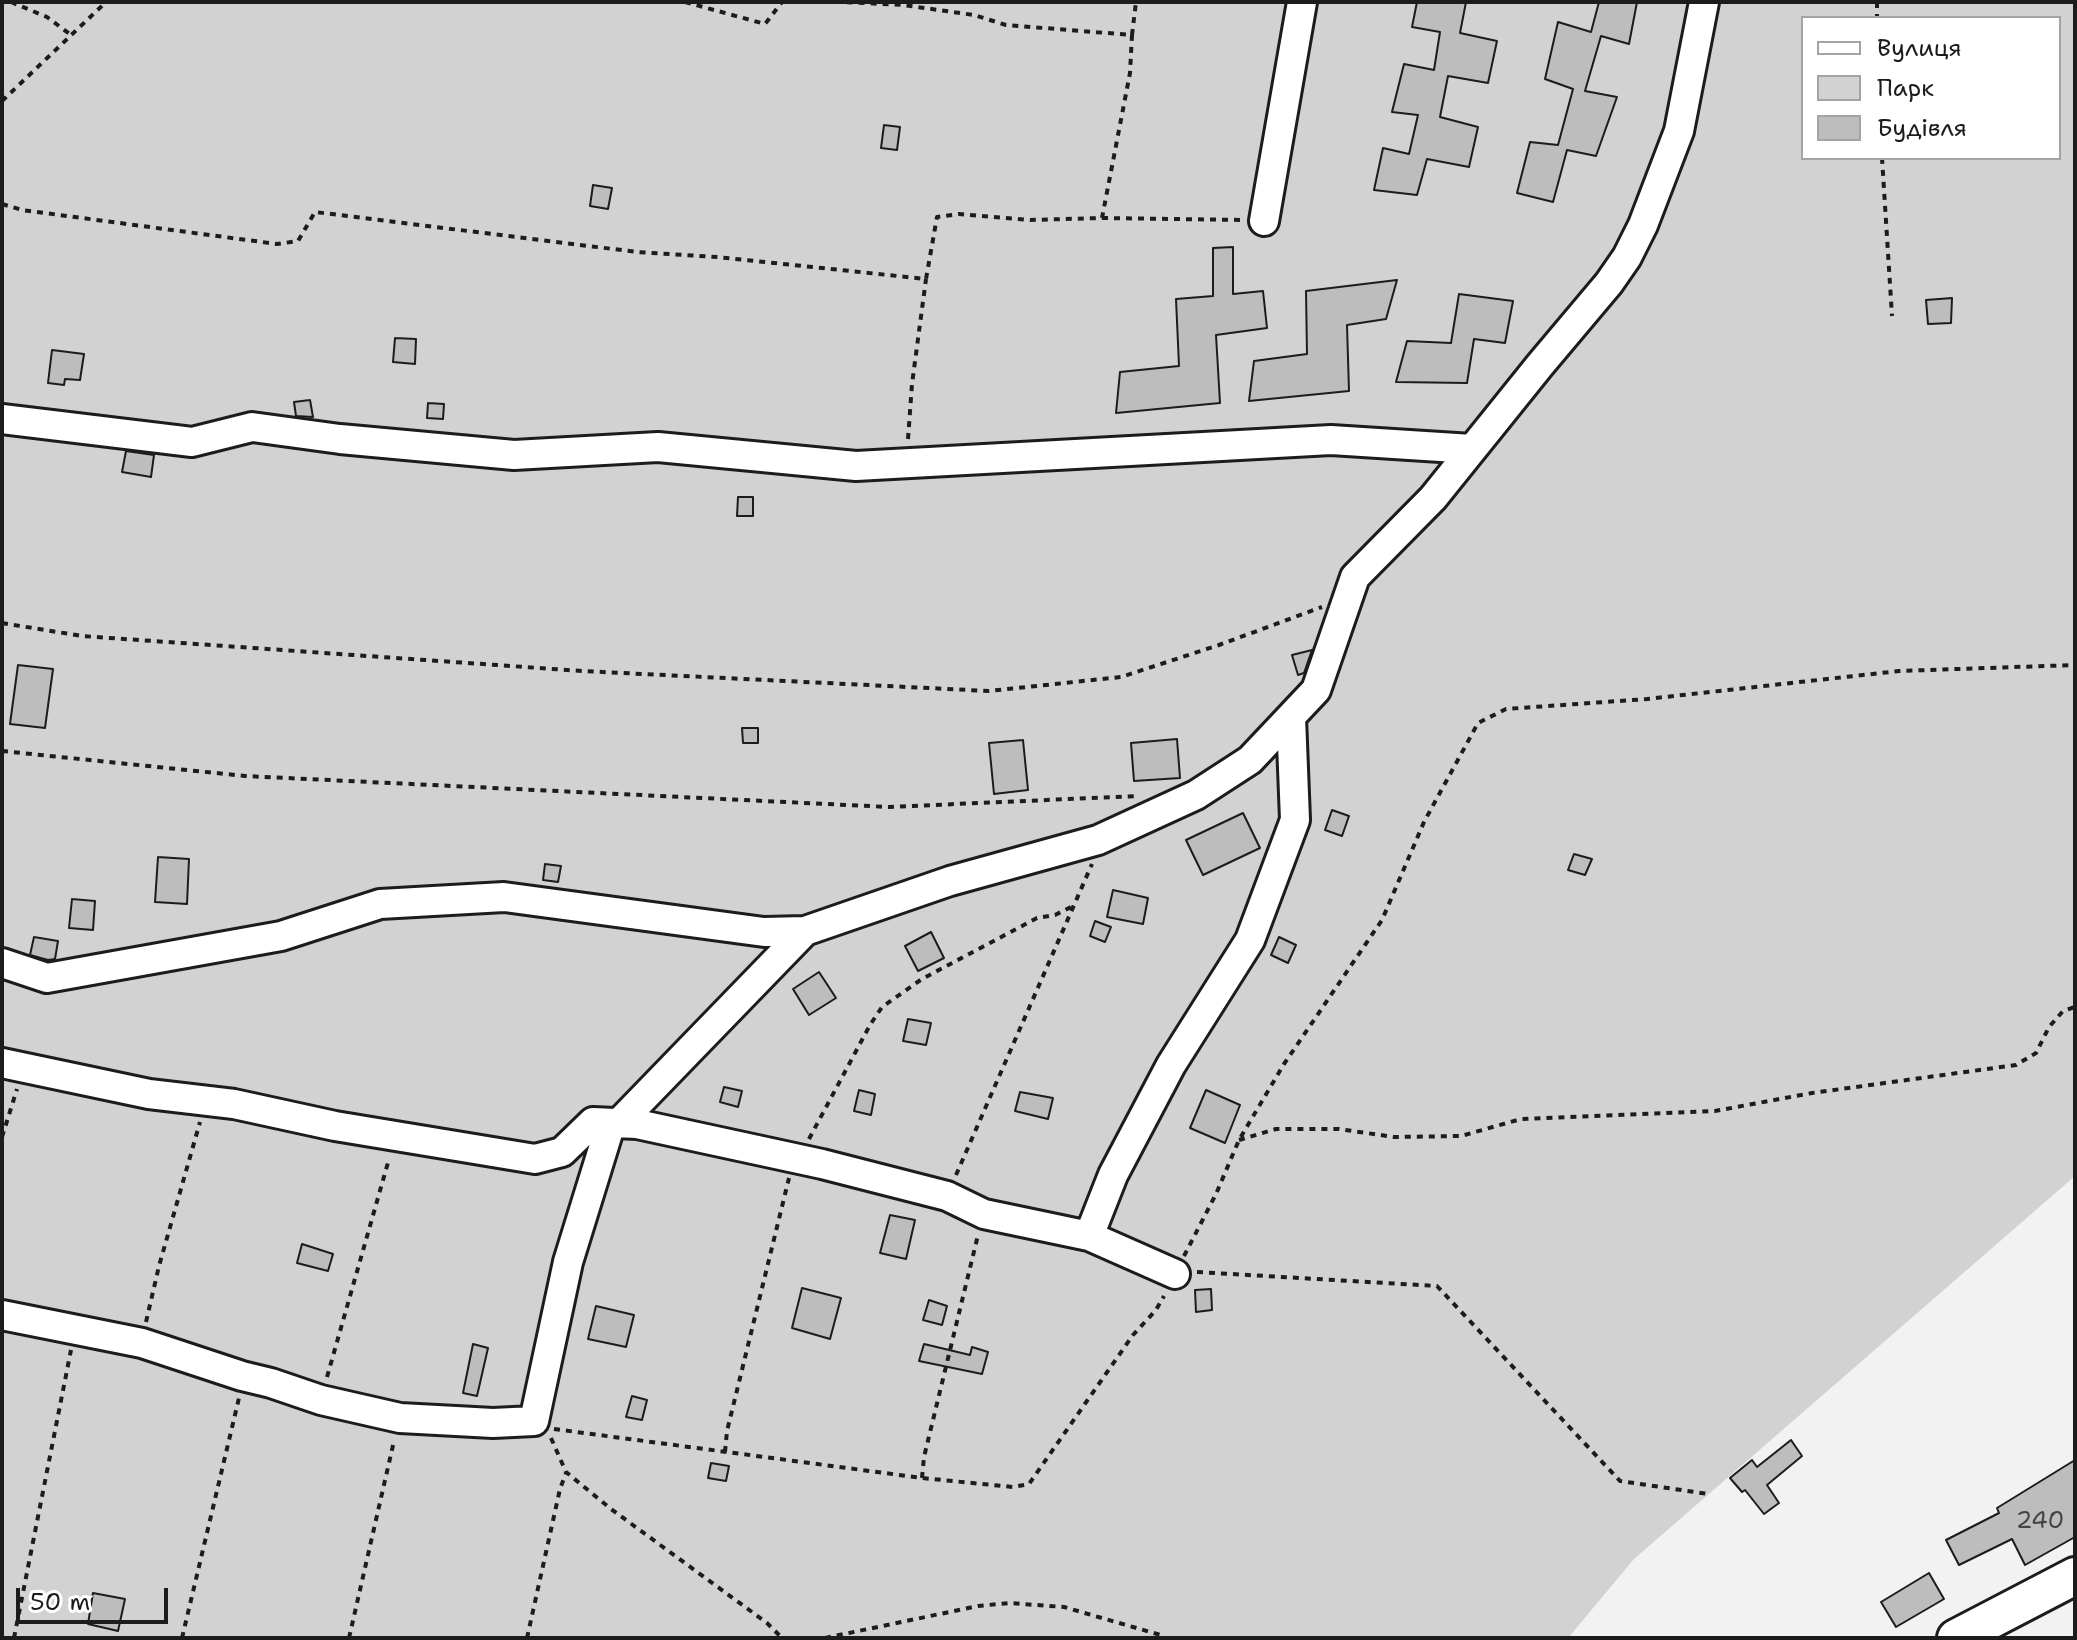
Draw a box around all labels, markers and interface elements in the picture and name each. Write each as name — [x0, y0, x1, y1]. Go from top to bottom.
legend — [1801, 16, 2061, 160]
text: Вулиця — [1877, 32, 1962, 64]
text: Парк — [1877, 72, 1934, 104]
text: Будівля — [1877, 112, 1967, 144]
house number: 240 — [2016, 1508, 2064, 1536]
scale bar — [20, 1572, 172, 1622]
text: 50 m — [30, 1586, 90, 1618]

